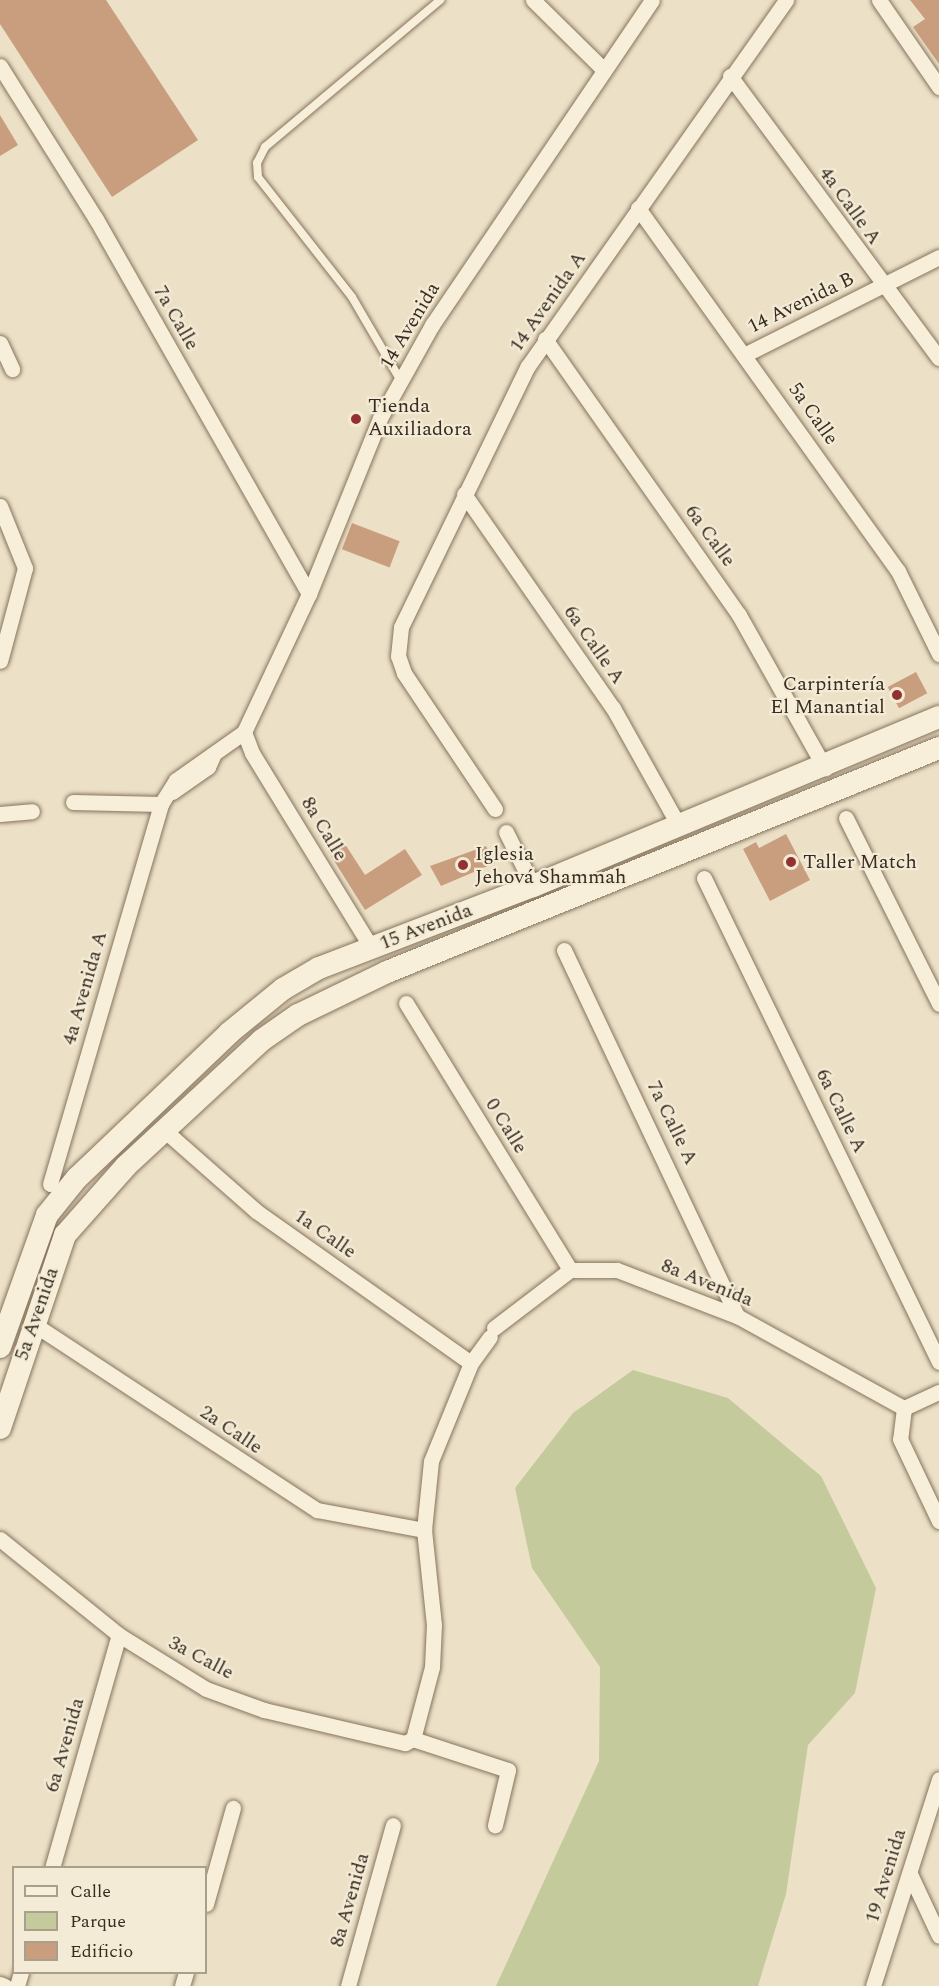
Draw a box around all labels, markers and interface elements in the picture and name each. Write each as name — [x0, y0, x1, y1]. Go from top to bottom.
street label: 4a Calle A — [814, 162, 886, 250]
street label: 14 Avenida A — [505, 247, 591, 357]
street label: 14 Avenida B — [744, 267, 858, 339]
street label: 14 Avenida — [375, 278, 445, 374]
street label: 7a Calle — [148, 282, 204, 354]
street label: 5a Calle — [783, 378, 843, 450]
place label: Tienda Auxiliadora — [368, 395, 472, 442]
marker: Tienda Auxiliadora — [349, 412, 363, 426]
street label: 6a Calle — [680, 500, 740, 572]
street label: 6a Calle A — [558, 601, 630, 689]
place label: Carpintería El Manantial — [770, 672, 885, 719]
marker: Carpintería El Manantial — [890, 688, 904, 702]
street label: 8a Calle — [296, 793, 352, 865]
place label: Iglesia Jehová Shammah — [475, 842, 626, 889]
place label: Taller Match — [803, 850, 917, 874]
marker: Taller Match — [784, 855, 798, 869]
marker: Iglesia Jehová Shammah — [456, 858, 470, 872]
street label: 15 Avenida — [376, 898, 476, 956]
street label: 4a Avenida A — [57, 928, 113, 1048]
street label: 6a Calle A — [810, 1065, 872, 1157]
street label: 7a Calle A — [641, 1077, 703, 1169]
street label: 0 Calle — [480, 1094, 532, 1158]
street label: 1a Calle — [289, 1204, 361, 1264]
street label: 8a Avenida — [658, 1254, 756, 1312]
street label: 5a Avenida — [10, 1264, 64, 1364]
street label: 2a Calle — [195, 1400, 267, 1460]
street label: 3a Calle — [164, 1631, 238, 1685]
street label: 6a Avenida — [40, 1695, 90, 1795]
street label: 19 Avenida — [860, 1826, 912, 1926]
street label: 8a Avenida — [325, 1850, 375, 1950]
legend — [12, 1866, 207, 1974]
text: Calle — [70, 1878, 111, 1905]
text: Parque — [70, 1908, 126, 1935]
text: Edificio — [70, 1938, 133, 1965]

